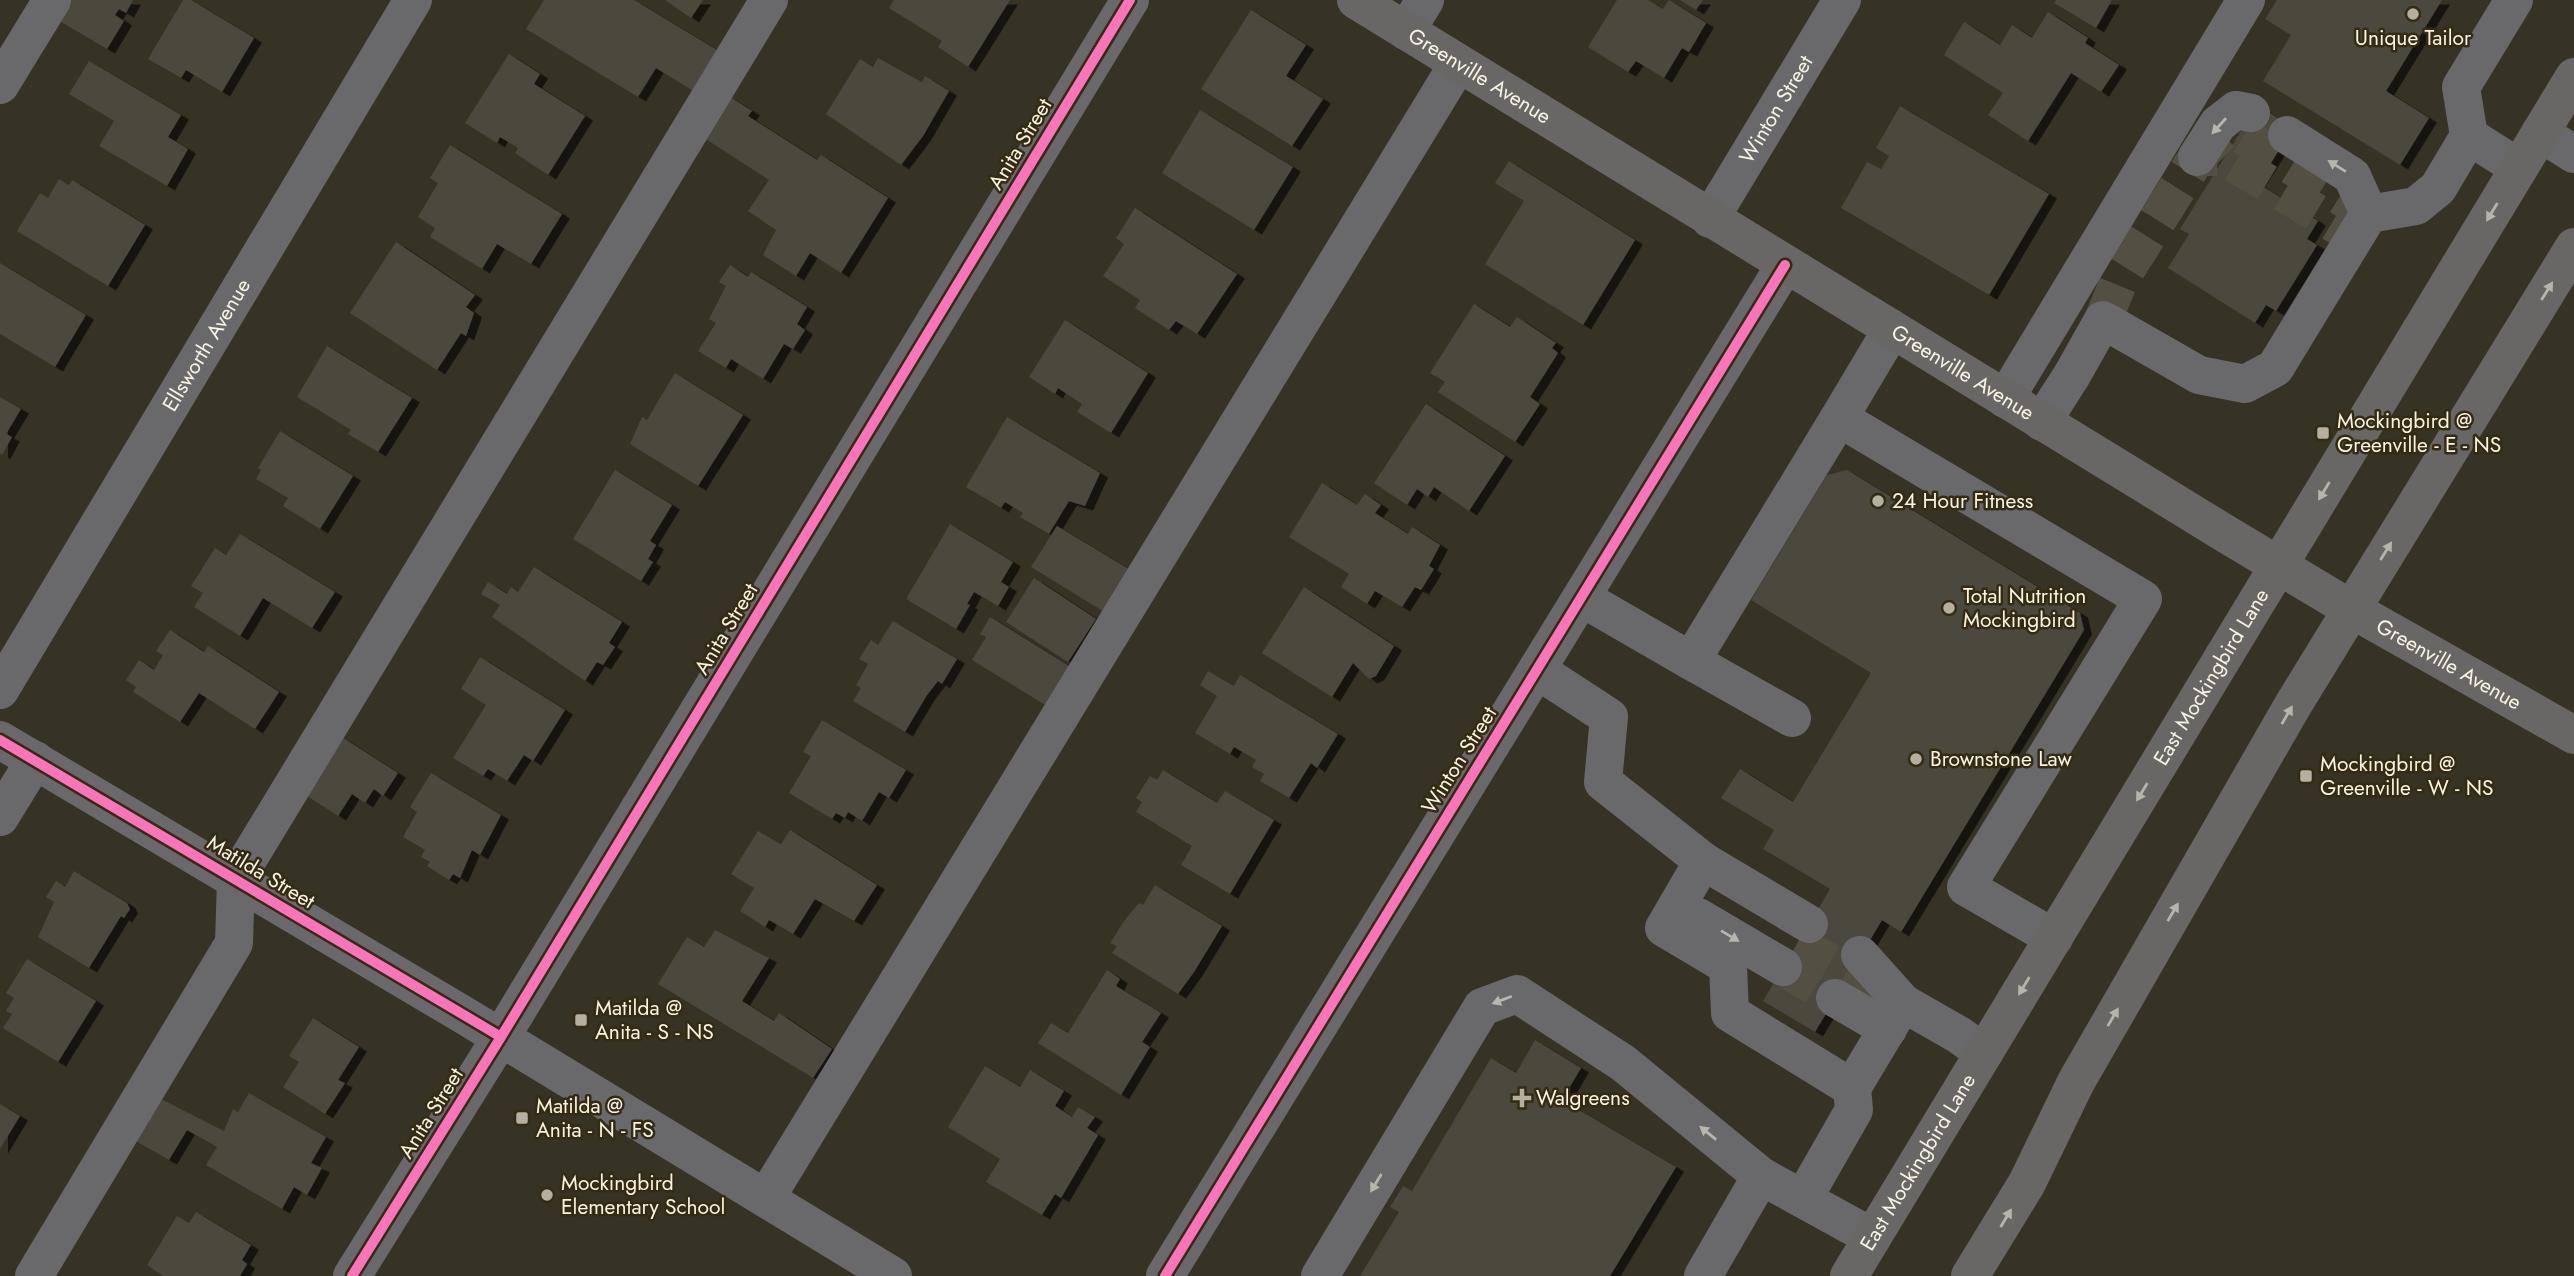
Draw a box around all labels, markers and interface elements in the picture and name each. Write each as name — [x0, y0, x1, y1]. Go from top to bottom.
marker: Unique Tailor — [2405, 6, 2421, 22]
street label: Greenville Avenue — [1402, 20, 1557, 131]
place label: Unique Tailor — [2355, 23, 2472, 53]
street label: Winton Street — [1732, 50, 1820, 169]
street label: Anita Street — [981, 93, 1059, 195]
one-way arrow — [2211, 117, 2227, 135]
one-way arrow — [2328, 160, 2347, 173]
one-way arrow — [2486, 203, 2498, 222]
street label: Ellsworth Avenue — [155, 273, 258, 417]
one-way arrow — [2540, 282, 2553, 301]
street label: Greenville Avenue — [1886, 317, 2040, 428]
place label: Mockingbird @ Greenville - E - NS — [2337, 406, 2501, 460]
marker: Mockingbird @ Greenville - E - NS — [2315, 425, 2331, 441]
one-way arrow — [2318, 482, 2331, 501]
place label: 24 Hour Fitness — [1892, 486, 2033, 516]
marker: 24 Hour Fitness — [1870, 493, 1886, 509]
one-way arrow — [2380, 541, 2393, 560]
street label: Anita Street — [687, 578, 765, 680]
place label: Total Nutrition Mockingbird — [1963, 581, 2086, 635]
street label: East Mockingbird Lane — [2146, 583, 2276, 771]
marker: Total Nutrition Mockingbird — [1941, 600, 1957, 616]
street label: Greenville Avenue — [2371, 611, 2527, 717]
street label: Winton Street — [1414, 701, 1504, 819]
one-way arrow — [2281, 706, 2293, 725]
place label: Brownstone Law — [1930, 744, 2073, 774]
place label: Mockingbird @ Greenville - W - NS — [2320, 749, 2493, 803]
marker: Brownstone Law — [1908, 751, 1924, 767]
marker: Mockingbird @ Greenville - W - NS — [2298, 768, 2314, 784]
one-way arrow — [2136, 782, 2149, 801]
street label: Matilda Street — [201, 828, 321, 916]
one-way arrow — [2167, 903, 2180, 922]
one-way arrow — [1721, 930, 1740, 943]
one-way arrow — [2018, 977, 2030, 996]
place label: Matilda @ Anita - S - NS — [595, 993, 714, 1047]
one-way arrow — [1492, 994, 1513, 1005]
one-way arrow — [2107, 1008, 2119, 1027]
marker: Matilda @ Anita - S - NS — [573, 1012, 589, 1028]
street label: Anita Street — [391, 1062, 471, 1164]
street label: East Mockingbird Lane — [1853, 1068, 1983, 1256]
place label: Walgreens — [1536, 1083, 1630, 1113]
marker: Walgreens — [1514, 1090, 1530, 1106]
place label: Matilda @ Anita - N - FS — [536, 1091, 654, 1145]
marker: Matilda @ Anita - N - FS — [514, 1110, 530, 1126]
one-way arrow — [1700, 1125, 1718, 1140]
place label: Mockingbird Elementary School — [561, 1168, 725, 1222]
one-way arrow — [1369, 1174, 1382, 1193]
marker: Mockingbird Elementary School — [539, 1187, 555, 1203]
one-way arrow — [1999, 1208, 2012, 1227]

